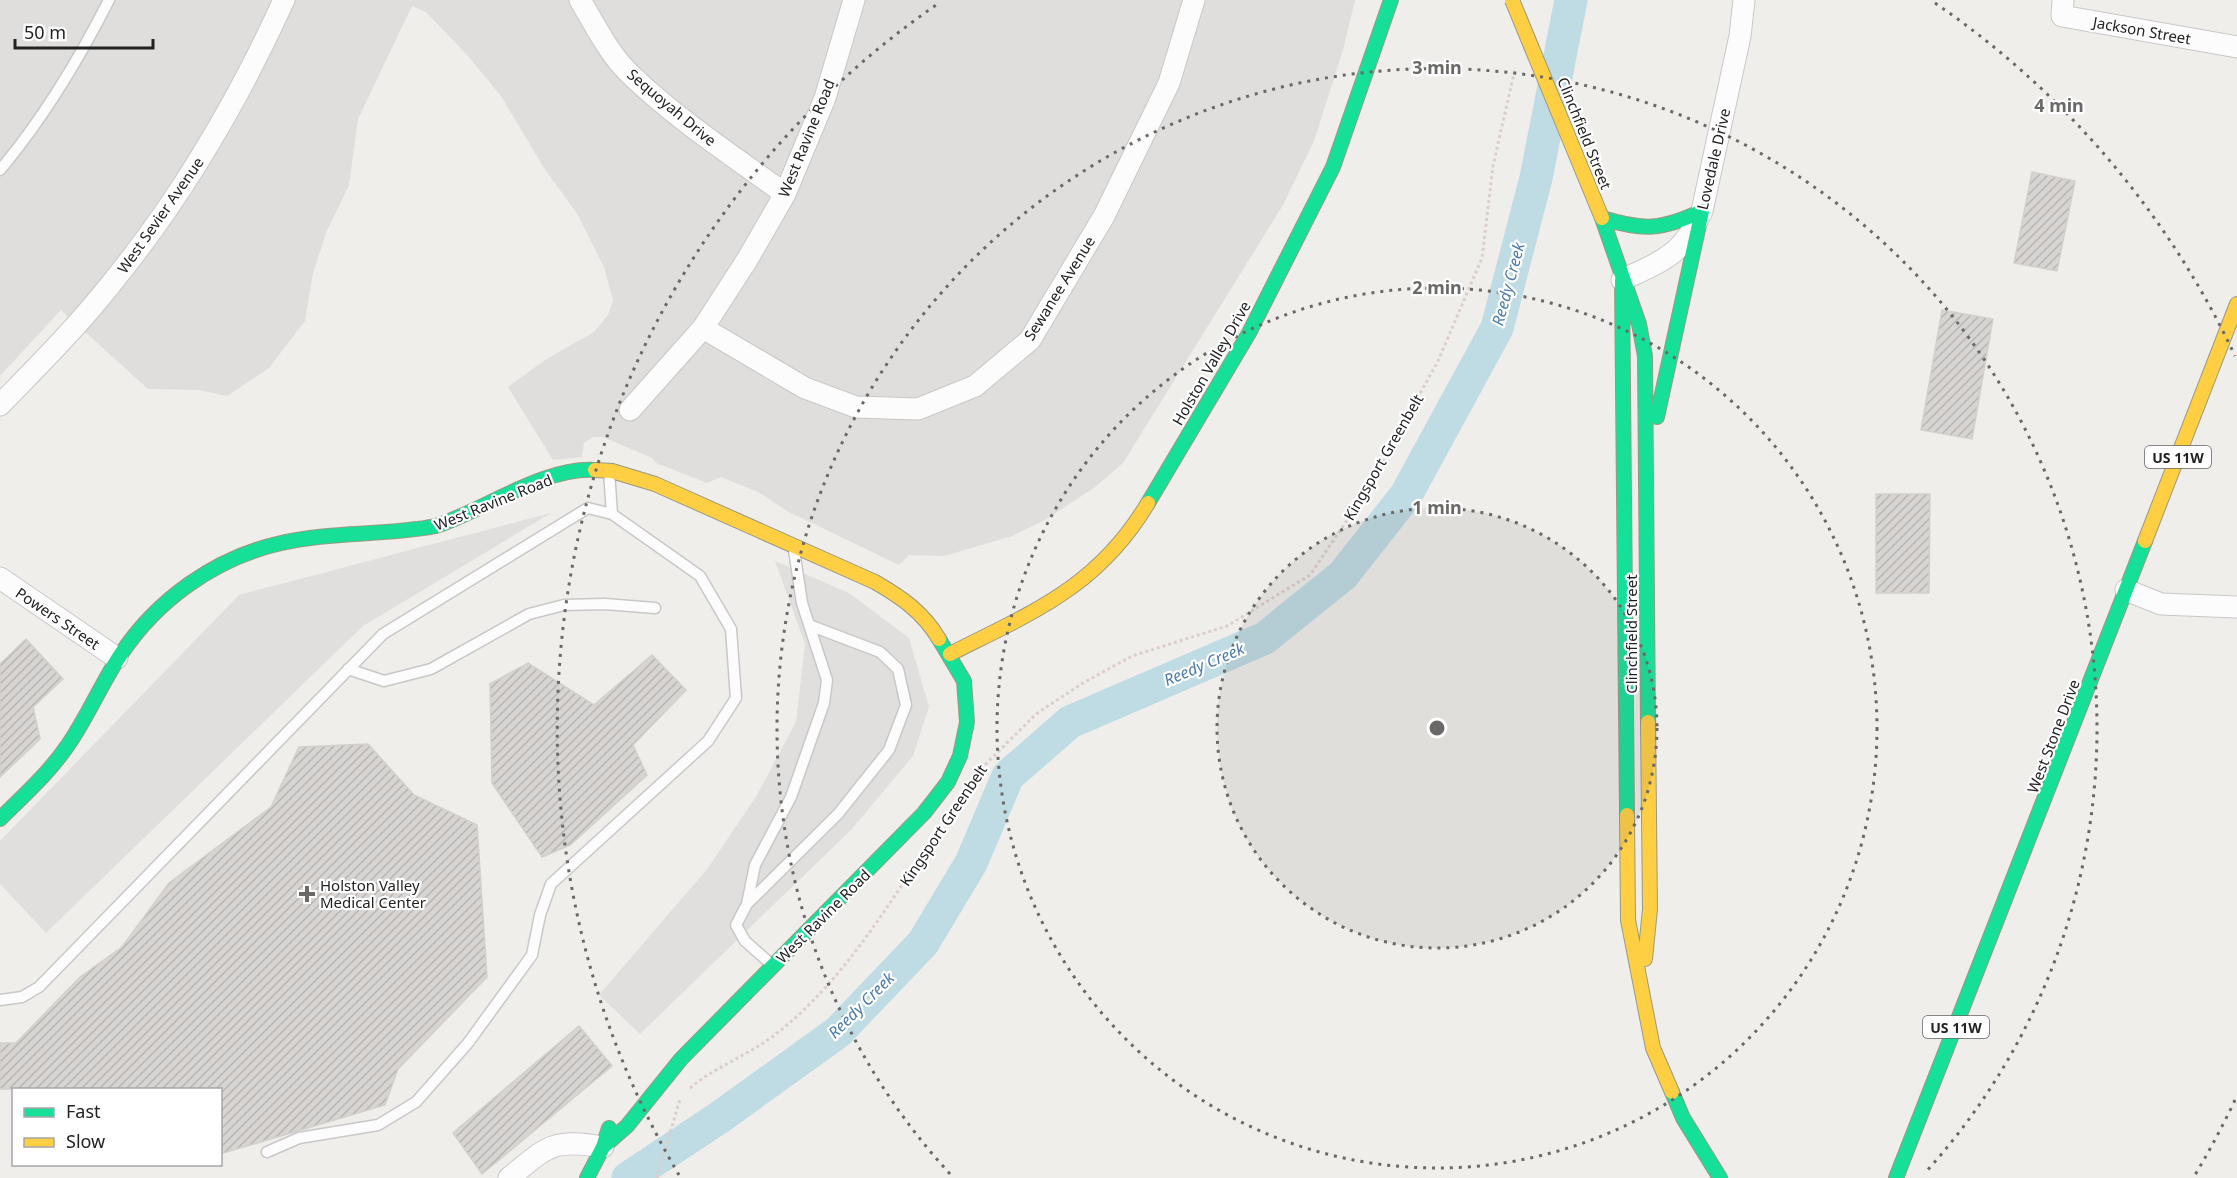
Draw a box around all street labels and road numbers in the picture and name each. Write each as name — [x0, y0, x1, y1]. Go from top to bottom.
street label: Jackson Street — [2090, 11, 2193, 49]
street label: Sequoyah Drive — [623, 64, 721, 150]
street label: Clinchfield Street — [1553, 74, 1617, 193]
street label: West Ravine Road — [773, 76, 839, 200]
street label: Lovedale Drive — [1692, 106, 1734, 212]
street label: West Sevier Avenue — [112, 153, 208, 277]
street label: Sewanee Avenue — [1019, 232, 1099, 344]
street label: Holston Valley Drive — [1167, 297, 1255, 429]
street label: Kingsport Greenbelt — [1339, 390, 1428, 524]
road number: US 11W — [2145, 446, 2211, 468]
street label: West Ravine Road — [431, 469, 555, 535]
street label: Clinchfield Street — [1621, 574, 1641, 694]
street label: Powers Street — [12, 583, 104, 654]
street label: West Stone Drive — [2022, 676, 2084, 796]
street label: Kingsport Greenbelt — [895, 760, 991, 890]
street label: West Ravine Road — [772, 865, 874, 967]
road number: US 11W — [1923, 1016, 1989, 1038]

